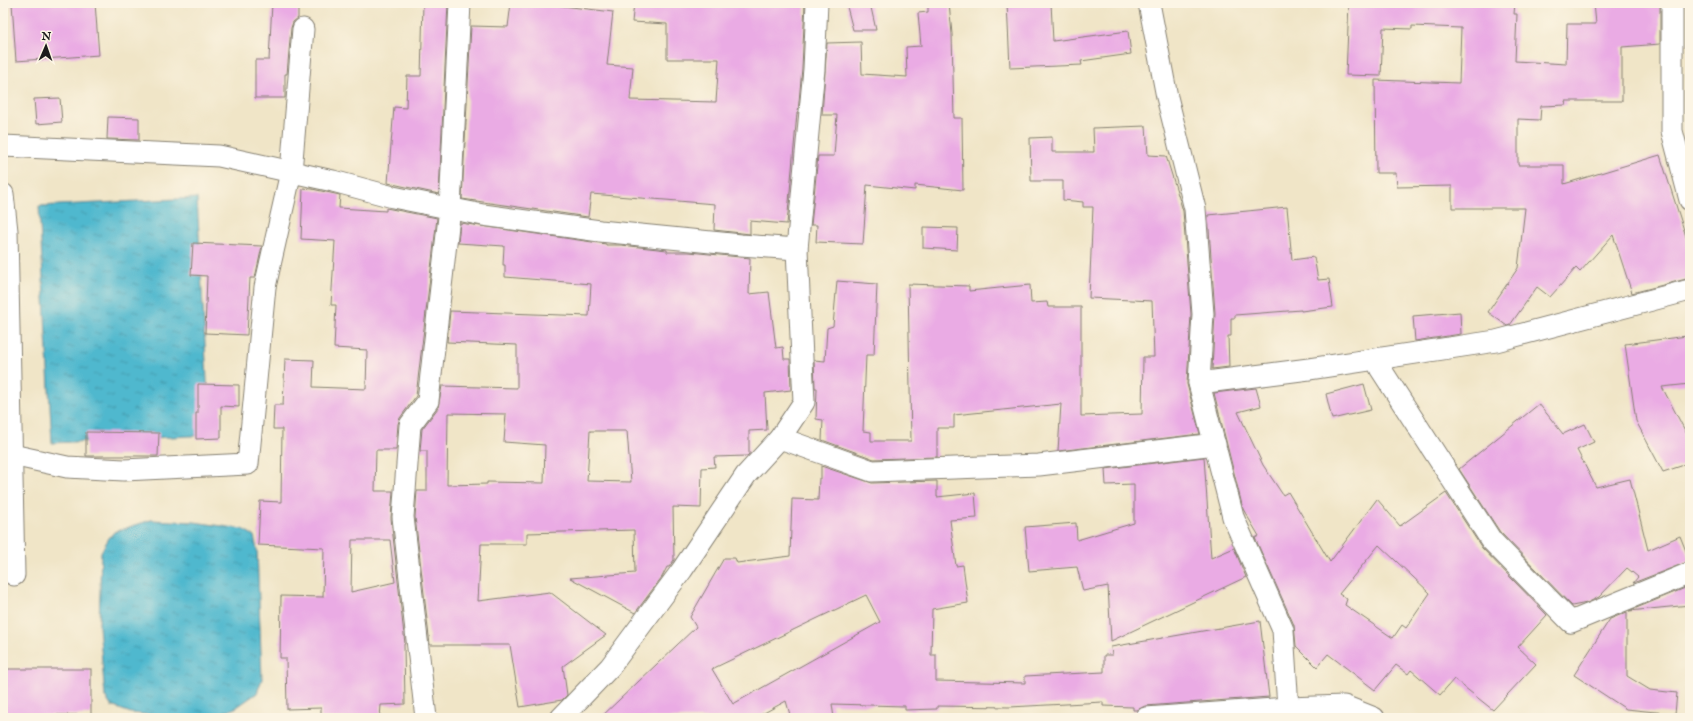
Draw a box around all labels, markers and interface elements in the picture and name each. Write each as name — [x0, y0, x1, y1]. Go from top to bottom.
north arrow — [26, 26, 66, 66]
text: N — [40, 30, 52, 44]

